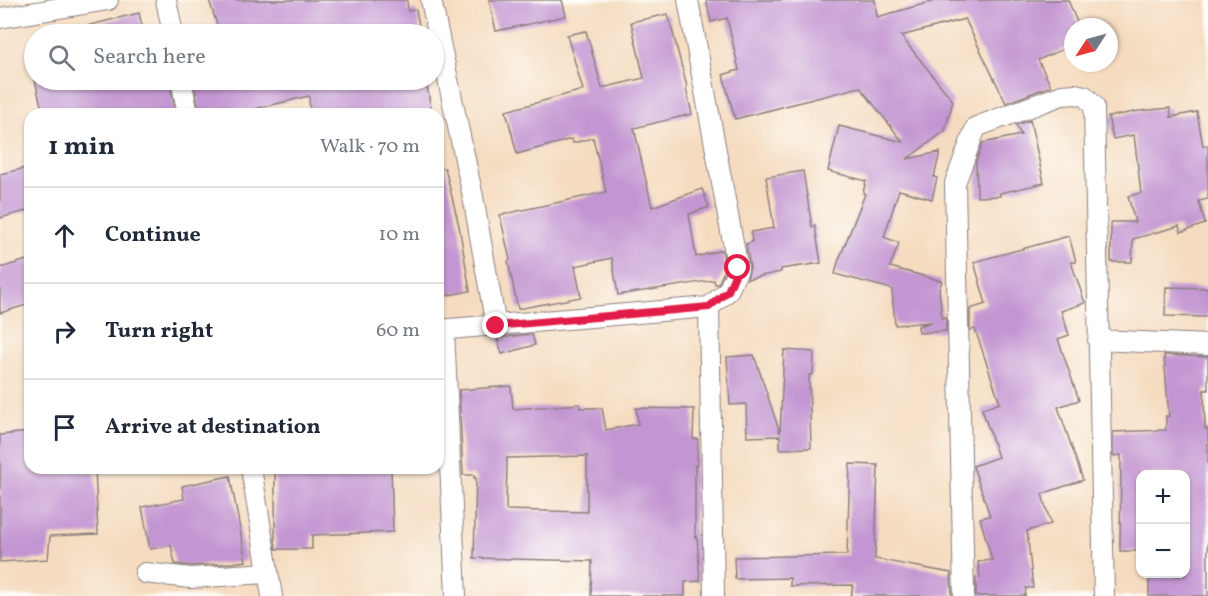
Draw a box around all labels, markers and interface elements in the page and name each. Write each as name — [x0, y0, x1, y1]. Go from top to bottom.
north arrow — [1064, 18, 1118, 72]
search box — [24, 24, 444, 90]
icon: search — [45, 41, 78, 74]
text: Search here — [93, 42, 206, 73]
text: 1 min — [48, 129, 115, 165]
text: Walk · 70 m — [320, 133, 420, 161]
icon: ahead — [48, 219, 81, 252]
text: Continue — [105, 220, 201, 251]
text: 10 m — [379, 221, 420, 249]
route start — [724, 254, 750, 280]
route end — [482, 312, 508, 338]
icon: right — [48, 315, 81, 348]
text: Turn right — [105, 316, 213, 347]
text: 60 m — [376, 317, 420, 345]
icon: arrive — [48, 411, 81, 444]
text: Arrive at destination — [105, 412, 321, 443]
map controls — [1136, 470, 1190, 578]
button: + — [1136, 470, 1190, 524]
button: − — [1136, 524, 1190, 578]

